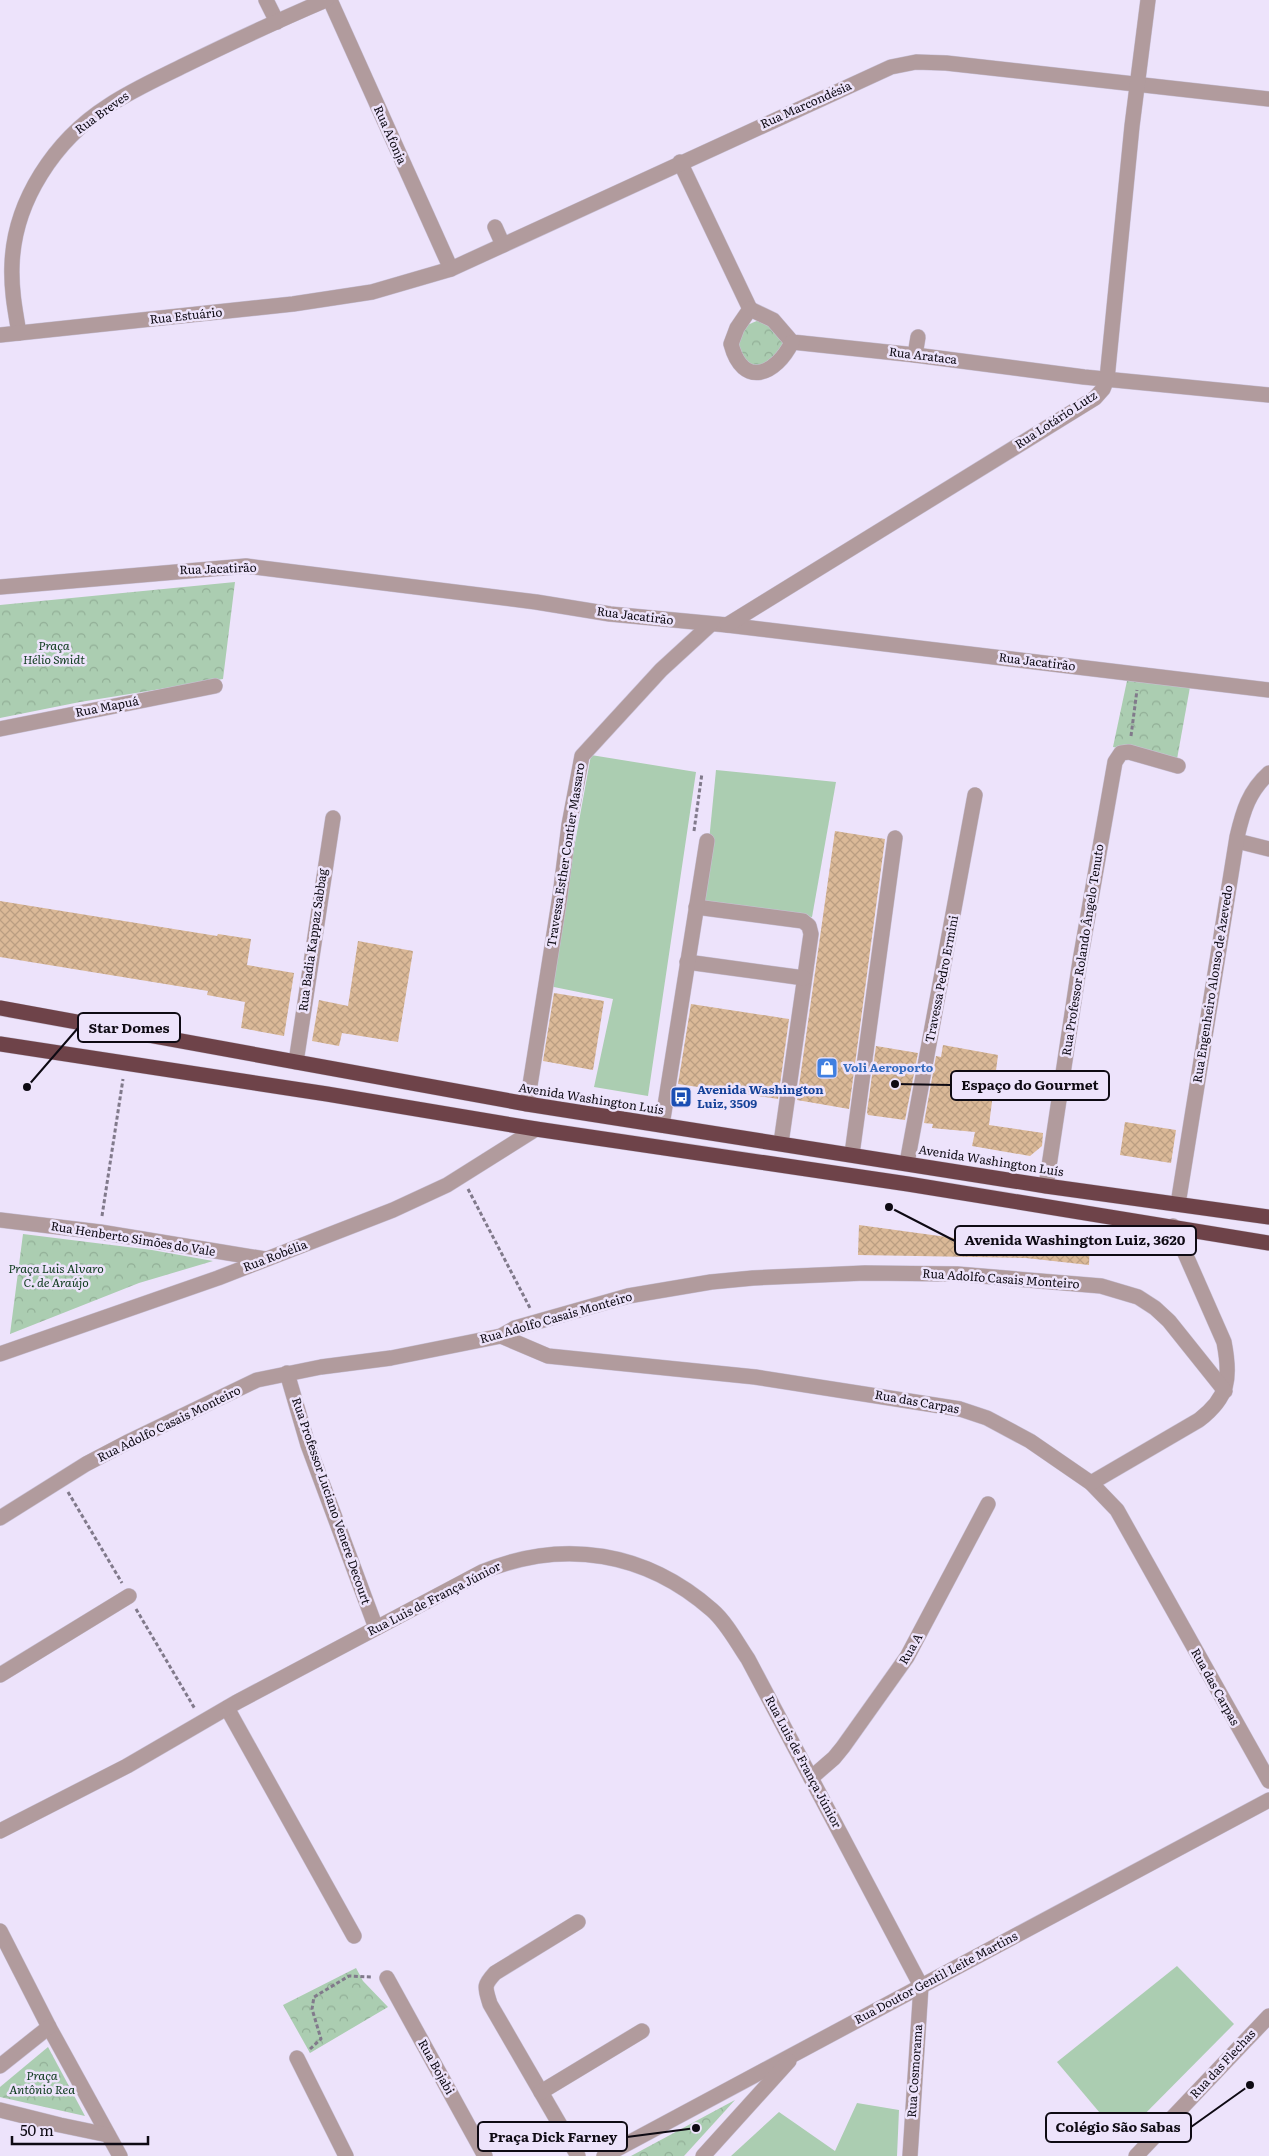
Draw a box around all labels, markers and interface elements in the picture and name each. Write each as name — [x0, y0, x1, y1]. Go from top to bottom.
street label: Rua Marcondésia — [757, 76, 855, 132]
street label: Rua Breves — [71, 86, 132, 138]
street label: Rua Afonja — [370, 102, 412, 167]
street label: Rua Estuário — [149, 302, 223, 328]
street label: Rua Arataca — [888, 342, 959, 368]
street label: Rua Lotário Lutz — [1011, 386, 1100, 452]
street label: Rua Jacatirão — [179, 558, 257, 578]
street label: Rua Jacatirão — [596, 601, 675, 629]
park label: Praça Hélio Smidt — [23, 636, 85, 668]
street label: Rua Jacatirão — [998, 647, 1077, 675]
street label: Rua Mapuá — [74, 691, 141, 721]
street label: Travessa Esther Contier Massaro — [542, 761, 588, 948]
street label: Rua Professor Rolando Ângelo Tenuto — [1056, 843, 1108, 1057]
street label: Rua Badia Kappaz Sabbag — [293, 867, 331, 1013]
street label: Rua Engenheiro Alonso de Azevedo — [1187, 884, 1237, 1084]
street label: Travessa Pedro Ermini — [920, 914, 962, 1044]
callout: Star Domes — [78, 1013, 180, 1042]
text: Star Domes — [88, 1017, 170, 1037]
shop icon: Voli Aeroporto — [815, 1056, 839, 1080]
place label: Voli Aeroporto — [843, 1058, 934, 1076]
callout: Espaço do Gourmet — [951, 1071, 1109, 1100]
text: Espaço do Gourmet — [961, 1074, 1100, 1094]
street label: Avenida Washington Luís — [517, 1078, 666, 1118]
place label: Avenida Washington Luiz, 3509 — [697, 1080, 824, 1112]
bus stop icon: Avenida Washington Luiz, 3509 — [669, 1085, 693, 1109]
street label: Avenida Washington Luís — [917, 1140, 1066, 1180]
street label: Rua Henberto Simões do Vale — [50, 1216, 217, 1260]
callout: Avenida Washington Luiz, 3620 — [955, 1226, 1196, 1255]
text: Avenida Washington Luiz, 3620 — [965, 1229, 1186, 1249]
street label: Rua Robélia — [240, 1234, 310, 1276]
park label: Praça Luis Alvaro C. de Araújo — [8, 1259, 104, 1291]
street label: Rua Adolfo Casais Monteiro — [922, 1264, 1080, 1292]
street label: Rua Adolfo Casais Monteiro — [477, 1287, 634, 1347]
street label: Rua Adolfo Casais Monteiro — [94, 1380, 243, 1466]
street label: Rua das Carpas — [873, 1385, 961, 1417]
street label: Rua Professor Luciano Venere Decourt — [288, 1395, 376, 1607]
street label: Rua Luis de França Júnior — [364, 1556, 504, 1640]
street label: Rua A — [894, 1629, 926, 1667]
street label: Rua das Carpas — [1187, 1645, 1245, 1729]
street label: Rua Luis de França Júnior — [761, 1692, 847, 1831]
street label: Rua Doutor Gentil Leite Martins — [851, 1926, 1021, 2028]
street label: Rua Cosmorama — [902, 2023, 926, 2118]
street label: Rua das Flechas — [1185, 2024, 1260, 2102]
street label: Rua Bojabi — [414, 2036, 459, 2097]
park label: Praça Antônio Rea — [9, 2066, 75, 2098]
callout: Colégio São Sabas — [1046, 2113, 1191, 2142]
scale bar — [12, 2114, 149, 2146]
text: Colégio São Sabas — [1056, 2116, 1180, 2136]
text: 50 m — [20, 2118, 54, 2141]
callout: Praça Dick Farney — [478, 2122, 627, 2151]
text: Praça Dick Farney — [489, 2126, 618, 2146]

